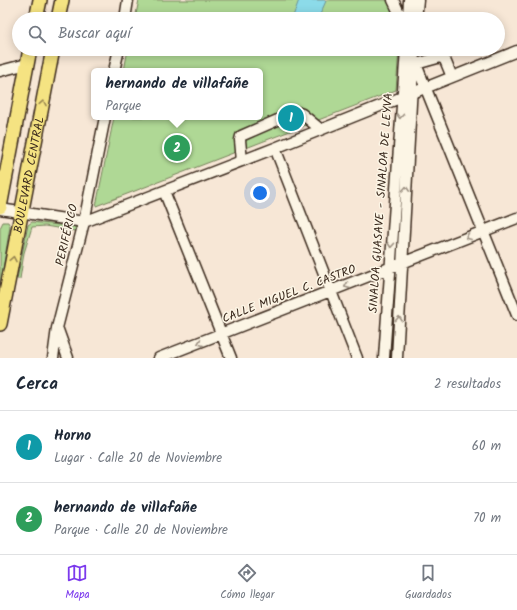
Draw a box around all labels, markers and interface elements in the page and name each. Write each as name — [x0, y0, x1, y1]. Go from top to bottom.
search box — [12, 12, 505, 56]
text: Buscar aquí — [58, 22, 131, 46]
icon: search — [26, 23, 48, 45]
popup — [91, 68, 263, 120]
text: hernando de villafañe — [106, 72, 248, 96]
street label: SINALOA GUASAVE - SINALOA DE LEYVA — [364, 92, 398, 314]
text: Parque — [106, 96, 141, 117]
one-way arrow — [38, 100, 46, 107]
pin: 1 — [278, 103, 304, 133]
one-way arrow — [395, 113, 404, 119]
street label: BOULEVARD CENTRAL — [8, 115, 49, 235]
pin: 2 — [164, 133, 190, 163]
your location — [250, 183, 270, 203]
one-way arrow — [402, 186, 410, 192]
street label: PERIFÉRICO — [51, 202, 83, 268]
one-way arrow — [464, 232, 472, 240]
one-way arrow — [386, 242, 395, 248]
one-way arrow — [9, 256, 17, 262]
street label: CALLE MIGUEL C. CASTRO — [219, 259, 359, 328]
one-way arrow — [343, 281, 350, 289]
one-way arrow — [395, 316, 404, 322]
one-way arrow — [196, 338, 203, 346]
text: Cerca — [16, 371, 58, 398]
text: 2 resultados — [434, 374, 501, 395]
text: Horno — [54, 424, 91, 448]
text: 1 — [27, 436, 31, 457]
text: 60 m — [472, 436, 501, 457]
text: Lugar · Calle 20 de Noviembre — [54, 448, 222, 469]
text: hernando de villafañe — [54, 496, 197, 520]
text: 2 — [25, 508, 33, 529]
text: 70 m — [473, 508, 501, 529]
text: Parque · Calle 20 de Noviembre — [54, 520, 228, 541]
tab: Mapa — [65, 562, 90, 604]
tab: Cómo llegar — [220, 562, 274, 604]
tab: Guardados — [405, 562, 452, 604]

